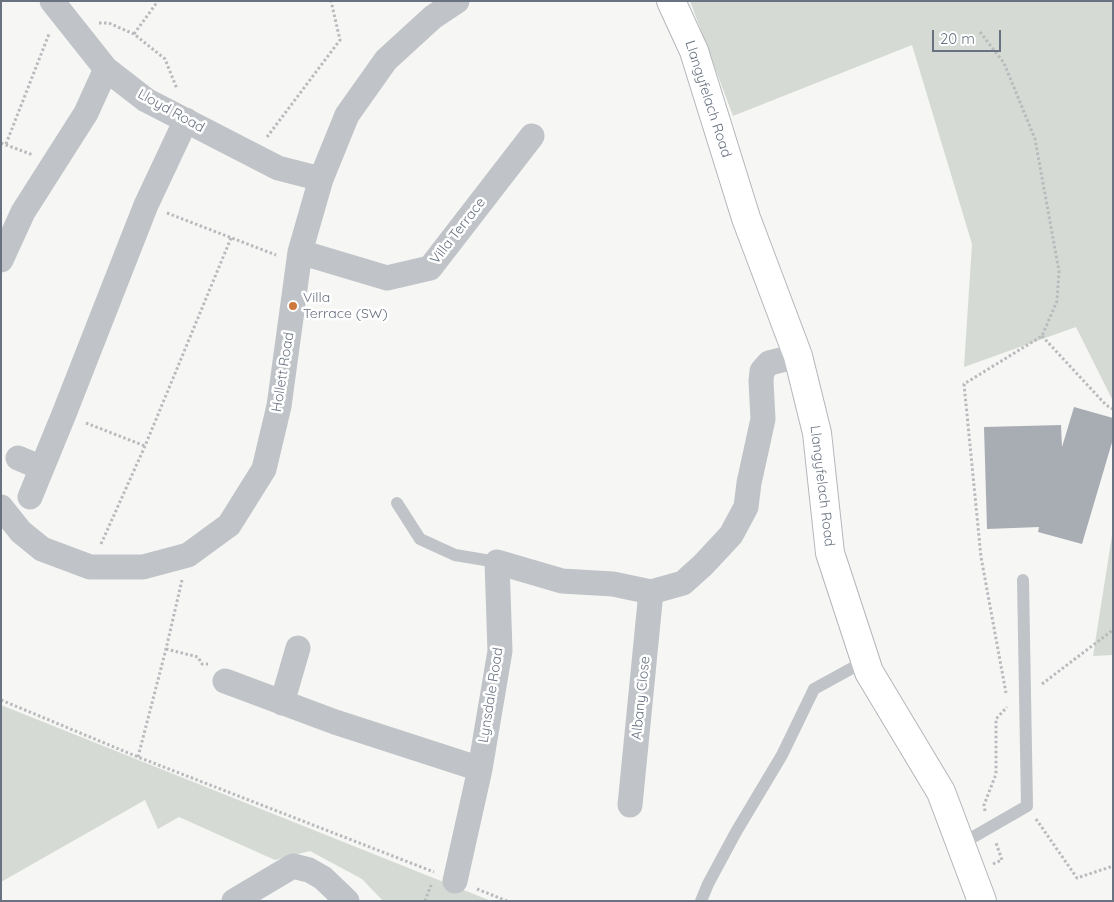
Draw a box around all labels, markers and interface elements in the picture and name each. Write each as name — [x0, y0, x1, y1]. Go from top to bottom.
scale bar — [934, 20, 1003, 52]
text: 20 m — [940, 29, 975, 48]
street label: Llangyfelach Road — [681, 38, 735, 160]
street label: Lloyd Road — [135, 86, 207, 136]
street label: Villa Terrace — [427, 194, 489, 268]
place label: Villa Terrace (SW) — [303, 290, 388, 322]
marker: Villa Terrace (SW) — [287, 300, 299, 312]
street label: Hollett Road — [268, 331, 298, 413]
street label: Llangyfelach Road — [806, 425, 838, 547]
street label: Lynsdale Road — [475, 646, 507, 744]
street label: Albany Close — [628, 655, 654, 741]

